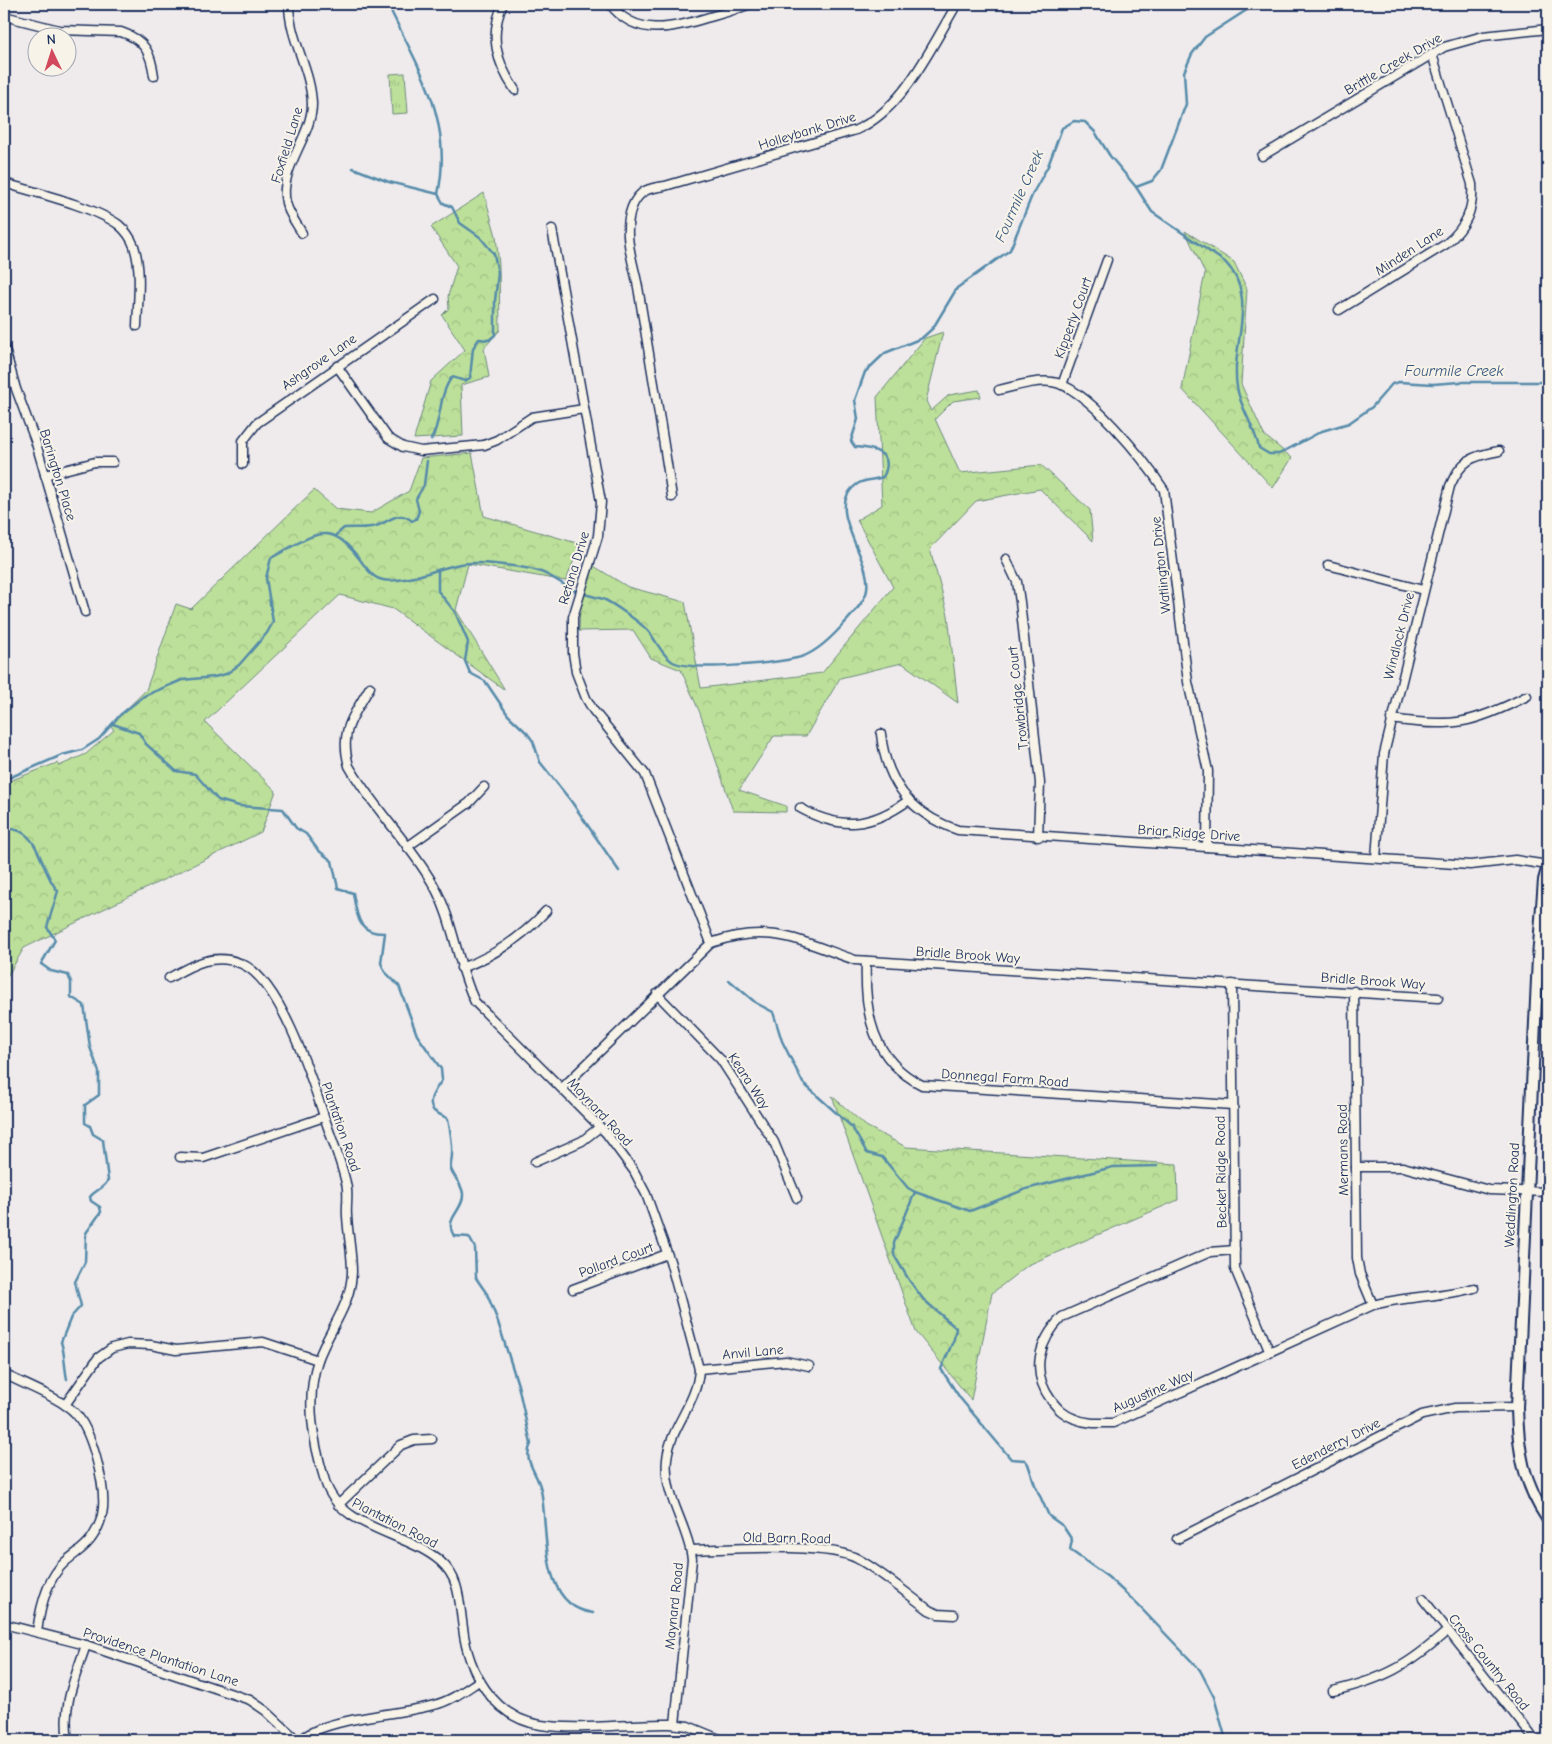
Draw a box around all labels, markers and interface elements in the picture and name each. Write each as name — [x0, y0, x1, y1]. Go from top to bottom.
north arrow — [28, 28, 78, 78]
street label: Brittle Creek Drive — [1341, 29, 1445, 99]
text: N — [46, 31, 56, 48]
street label: Foxfield Lane — [267, 105, 307, 185]
street label: Holleybank Drive — [756, 108, 858, 154]
water label: Fourmile Creek — [991, 146, 1048, 245]
street label: Minden Lane — [1372, 223, 1446, 279]
street label: Kipperly Court — [1050, 274, 1096, 361]
street label: Ashgrove Lane — [278, 330, 360, 394]
water label: Fourmile Creek — [1404, 362, 1504, 380]
street label: Barington Place — [36, 427, 80, 523]
street label: Watlington Drive — [1147, 516, 1175, 614]
street label: Retana Drive — [555, 529, 593, 607]
street label: Windlock Drive — [1380, 591, 1418, 681]
street label: Trowbridge Court — [1004, 645, 1032, 750]
street label: Briar Ridge Drive — [1137, 821, 1241, 845]
street label: Bridle Brook Way — [915, 943, 1021, 967]
street label: Bridle Brook Way — [1320, 969, 1426, 993]
street label: Keara Way — [724, 1050, 774, 1113]
street label: Donnegal Farm Road — [941, 1065, 1069, 1091]
street label: Maynard Road — [564, 1074, 636, 1150]
street label: Plantation Road — [318, 1080, 364, 1174]
street label: Mermans Road — [1334, 1104, 1352, 1196]
street label: Becket Ridge Road — [1212, 1115, 1230, 1229]
street label: Weddington Road — [1501, 1142, 1523, 1248]
street label: Pollard Court — [576, 1238, 656, 1281]
street label: Anvil Lane — [722, 1341, 784, 1363]
street label: Augustine Way — [1110, 1365, 1197, 1416]
street label: Edenderry Drive — [1289, 1414, 1383, 1474]
street label: Plantation Road — [349, 1494, 441, 1552]
street label: Old Barn Road — [743, 1529, 831, 1547]
street label: Maynard Road — [661, 1562, 687, 1650]
street label: Cross Country Road — [1445, 1610, 1533, 1714]
street label: Providence Plantation Lane — [81, 1624, 241, 1690]

